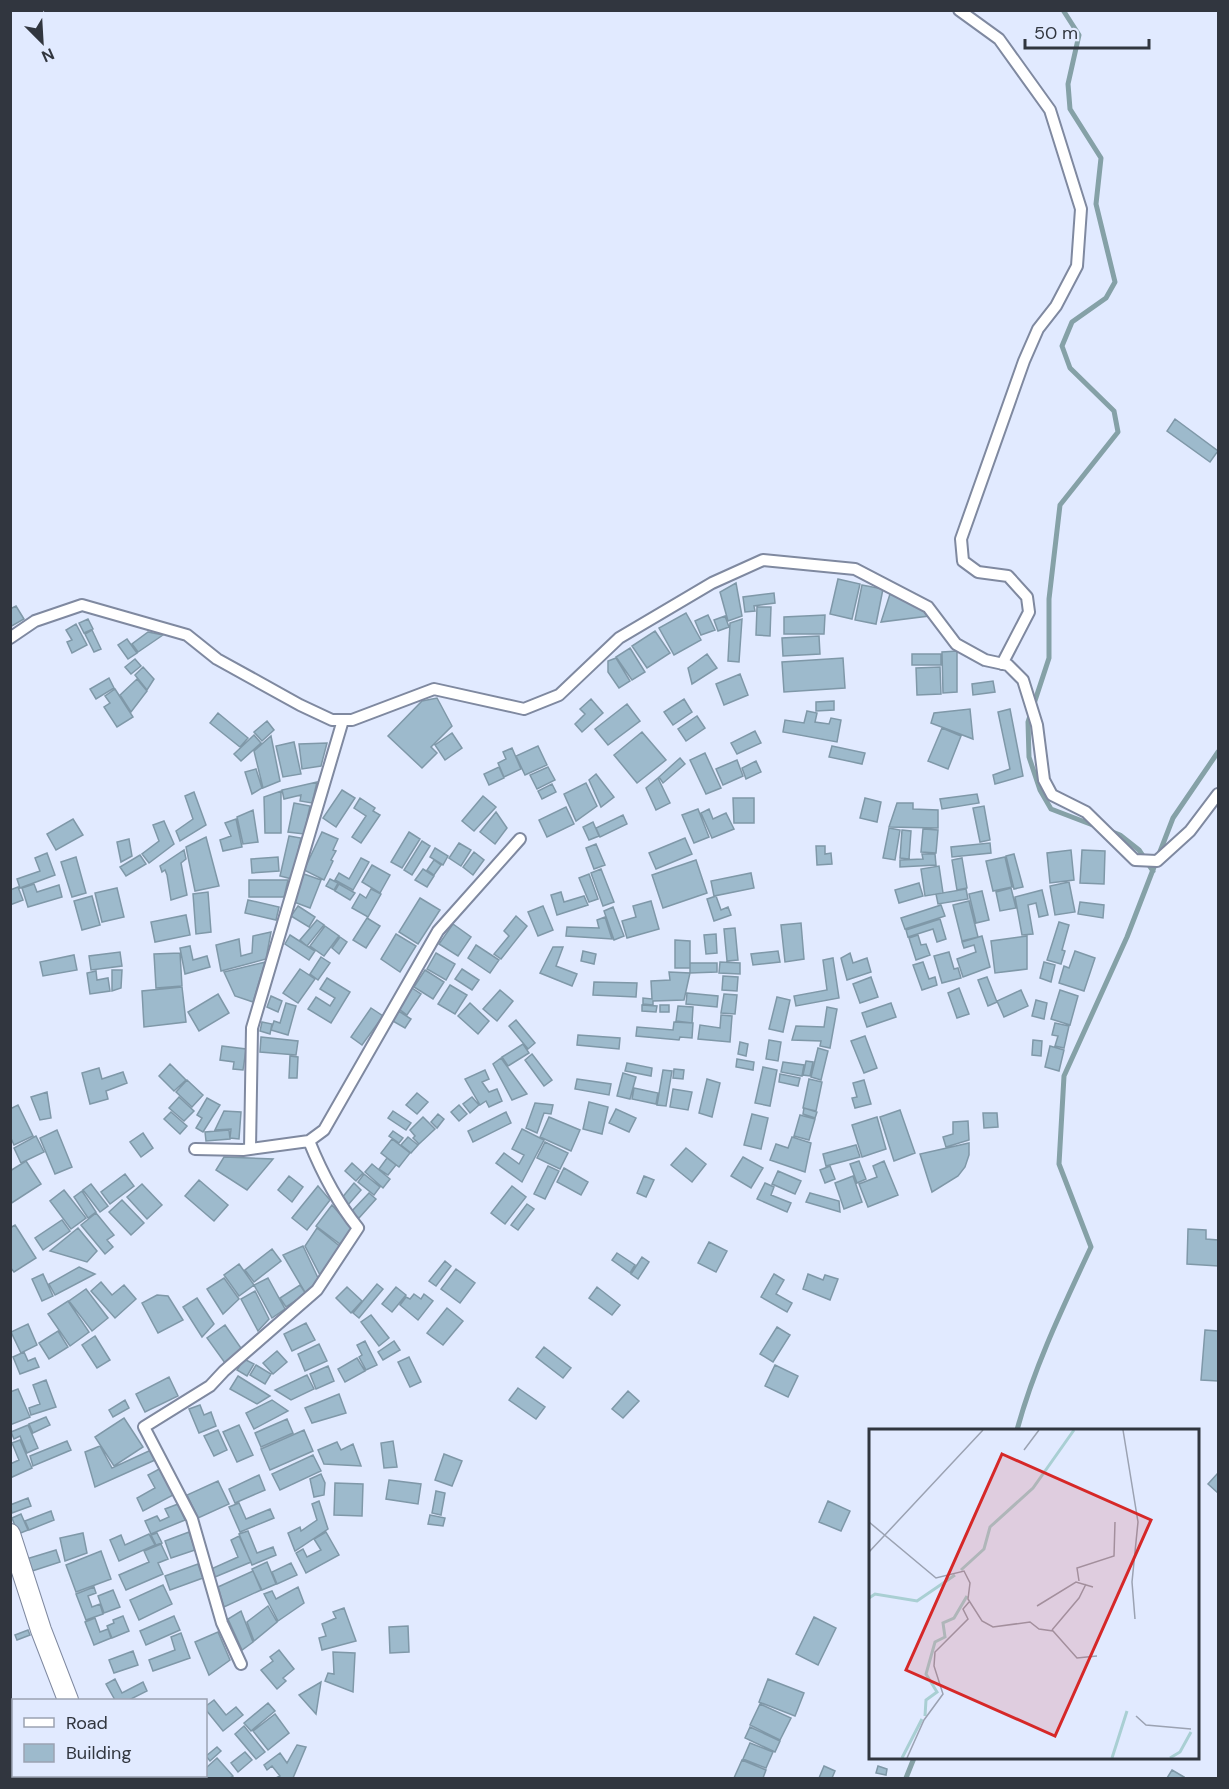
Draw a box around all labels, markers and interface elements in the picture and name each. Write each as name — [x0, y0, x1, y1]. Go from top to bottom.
north arrow — [12, 12, 72, 72]
scale bar — [1025, 12, 1150, 50]
text: 50 m — [1034, 21, 1078, 45]
text: N — [38, 43, 57, 67]
inset map — [869, 1429, 1199, 1759]
legend — [12, 1699, 207, 1777]
text: Road — [66, 1711, 108, 1735]
text: Building — [66, 1741, 131, 1765]

